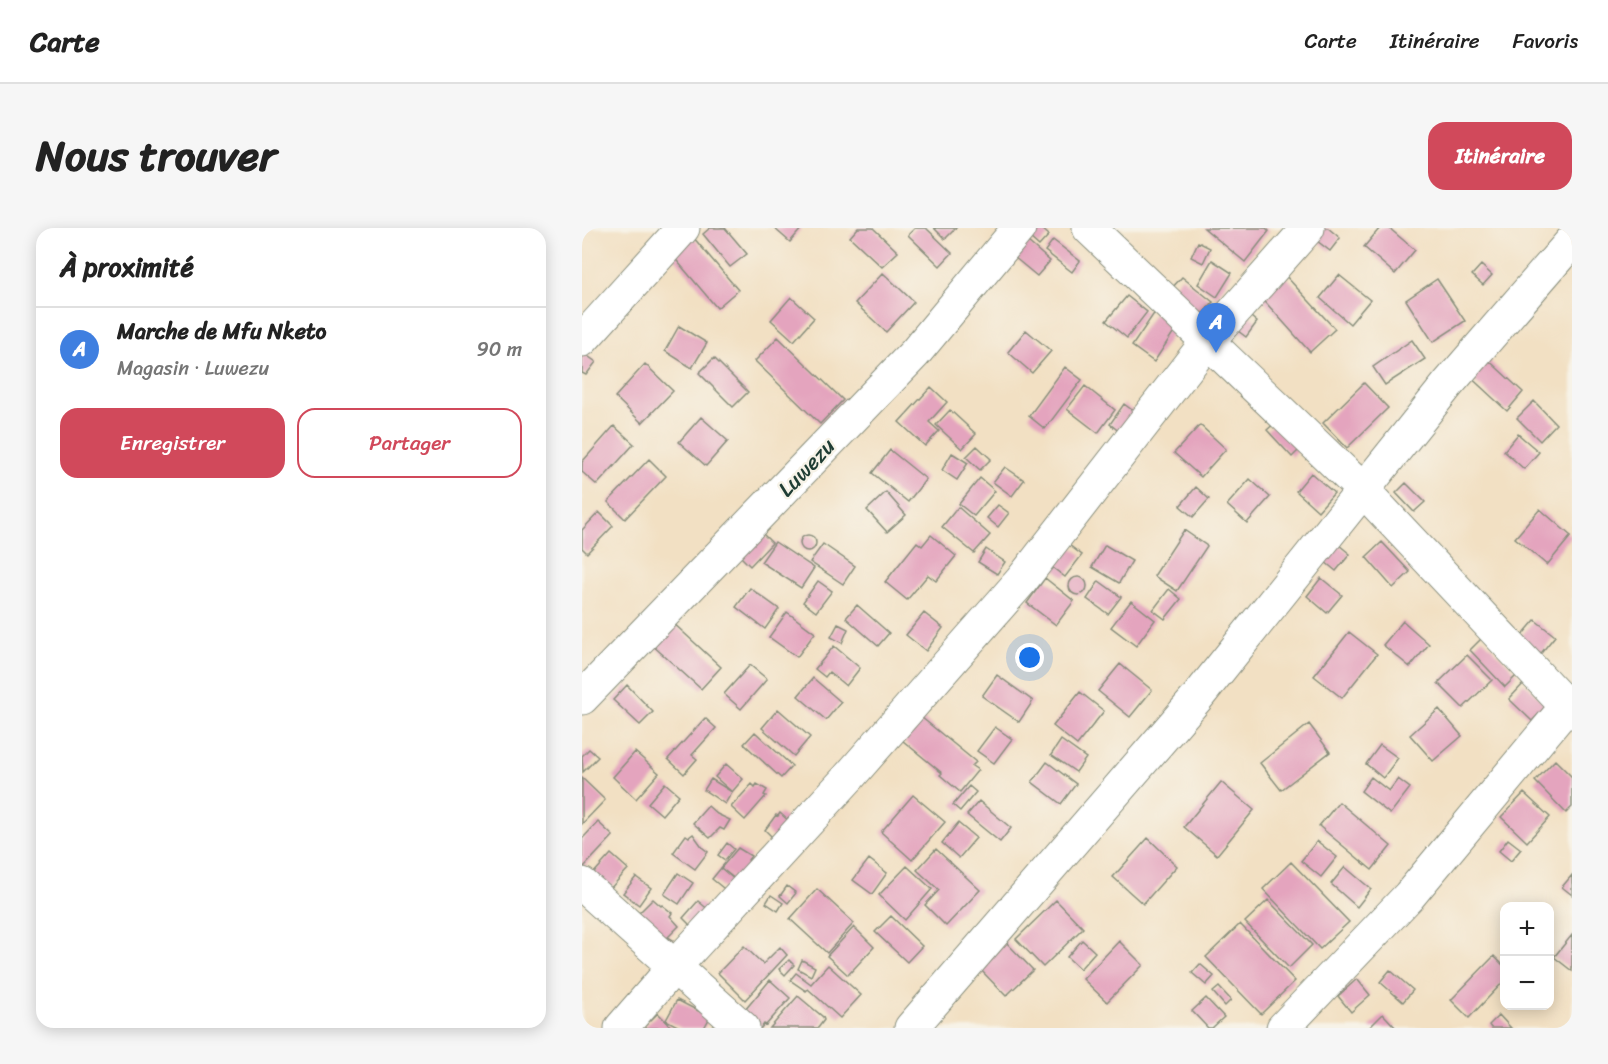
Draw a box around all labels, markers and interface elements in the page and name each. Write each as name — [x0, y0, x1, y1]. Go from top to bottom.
text: Carte — [30, 17, 100, 66]
text: Carte — [1305, 22, 1357, 60]
text: Itinéraire — [1390, 22, 1480, 60]
text: Favoris — [1513, 22, 1578, 60]
text: Nous trouver — [36, 119, 276, 193]
button: Itinéraire — [1428, 122, 1572, 190]
text: À proximité — [60, 244, 194, 290]
pin: A — [1196, 304, 1236, 353]
text: Marche de Mfu Nketo — [117, 312, 326, 351]
text: A — [73, 332, 86, 367]
text: 90 m — [477, 332, 522, 367]
text: Magasin · Luwezu — [117, 351, 269, 386]
button: Enregistrer — [60, 408, 285, 478]
button: Partager — [297, 408, 522, 478]
street label: Luwezu — [768, 428, 845, 506]
your location — [1015, 643, 1044, 672]
map controls — [1500, 902, 1554, 1010]
button: + — [1500, 902, 1554, 956]
button: − — [1500, 956, 1554, 1010]

